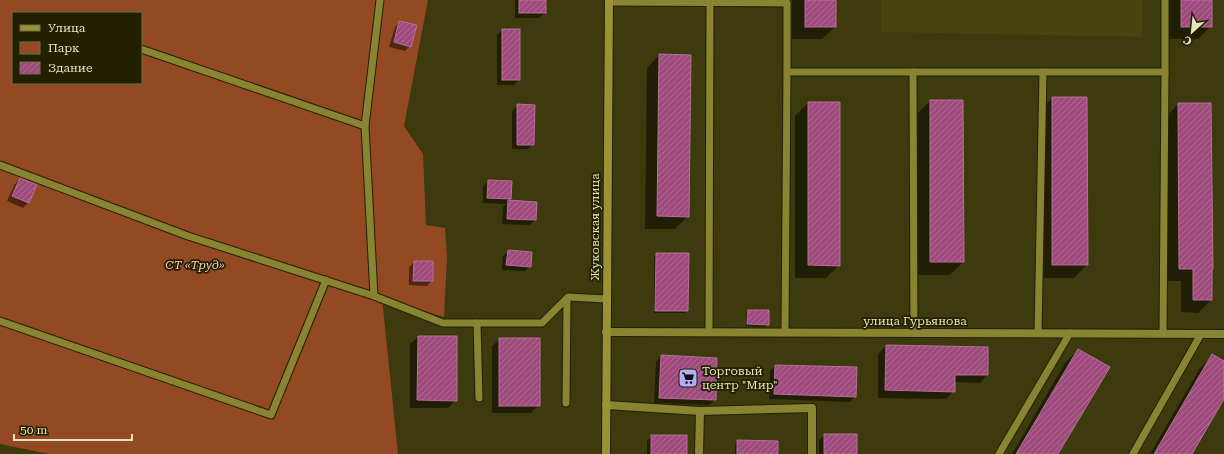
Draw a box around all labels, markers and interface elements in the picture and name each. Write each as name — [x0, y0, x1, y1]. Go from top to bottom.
legend — [12, 12, 142, 84]
north arrow — [1172, 12, 1212, 52]
text: Улица — [48, 21, 86, 35]
text: С — [1181, 33, 1194, 48]
text: Парк — [48, 41, 80, 55]
text: Здание — [48, 61, 93, 75]
street label: Жуковская улица — [588, 173, 602, 281]
park label: СТ «Труд» — [165, 258, 225, 272]
street label: улица Гурьянова — [863, 314, 967, 328]
place label: Торговый центр "Мир" — [702, 364, 778, 392]
supermarket icon: Торговый центр "Мир" — [677, 367, 699, 389]
scale bar — [14, 416, 132, 442]
text: 50 m — [20, 423, 47, 437]

